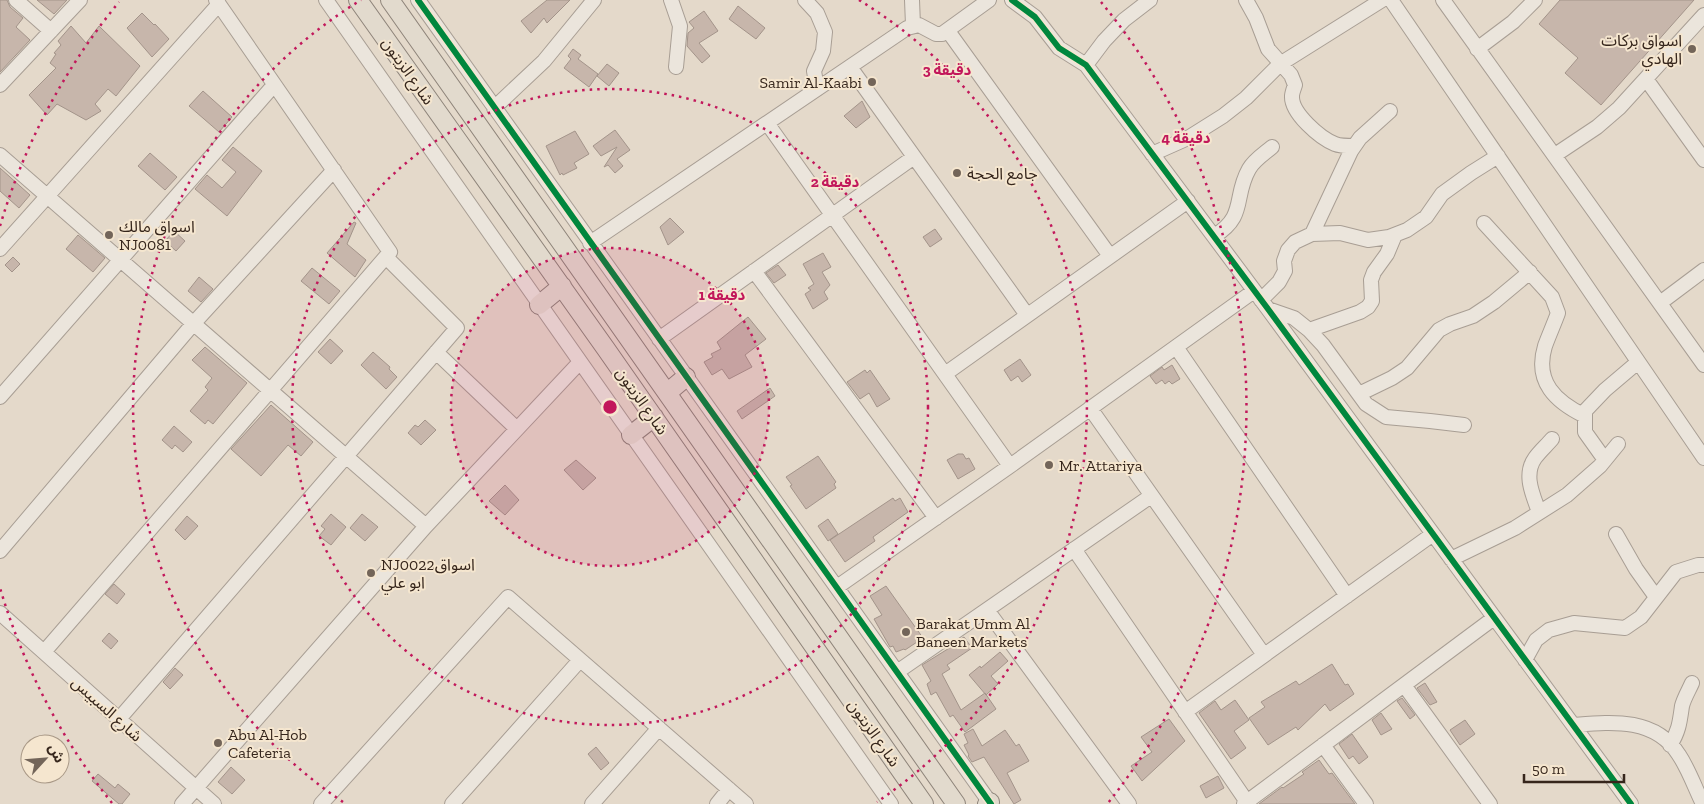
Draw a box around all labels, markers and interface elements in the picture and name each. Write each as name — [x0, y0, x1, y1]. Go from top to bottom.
place label: اسواق بركات الهادي — [1601, 31, 1682, 70]
street label: شارع الزيتون — [375, 34, 438, 110]
marker: اسواق بركات الهادي — [1686, 43, 1698, 55]
text: 3 دقيقة — [923, 61, 972, 79]
place label: Samir Al-Kaabi — [760, 73, 863, 92]
marker: Samir Al-Kaabi — [866, 76, 878, 88]
text: 4 دقيقة — [1161, 129, 1211, 147]
place label: جامع الحجة — [967, 164, 1038, 186]
marker: جامع الحجة — [951, 167, 963, 179]
text: 2 دقيقة — [811, 173, 860, 191]
place label: اسواق مالك NJ0081 — [119, 217, 195, 254]
marker: اسواق مالك NJ0081 — [103, 229, 115, 241]
text: 1 دقيقة — [699, 286, 746, 304]
street label: شارع الزيتون — [609, 364, 672, 440]
centre of rings — [601, 398, 619, 416]
place label: Mr. Attariya — [1059, 456, 1143, 475]
marker: Mr. Attariya — [1043, 459, 1055, 471]
place label: NJ0022اسواق ابو علي — [381, 555, 475, 594]
marker: NJ0022اسواق ابو علي — [365, 567, 377, 579]
place label: Barakat Umm Al Baneen Markets — [916, 614, 1030, 651]
marker: Barakat Umm Al Baneen Markets — [900, 626, 912, 638]
street label: شارع السبيس — [66, 672, 146, 748]
street label: شارع الزيتون — [841, 696, 904, 772]
place label: Abu Al-Hob Cafeteria — [228, 725, 307, 762]
north arrow — [20, 734, 70, 784]
marker: Abu Al-Hob Cafeteria — [212, 737, 224, 749]
text: ش — [44, 741, 68, 766]
scale bar — [1524, 752, 1624, 784]
text: 50 m — [1532, 760, 1565, 778]

